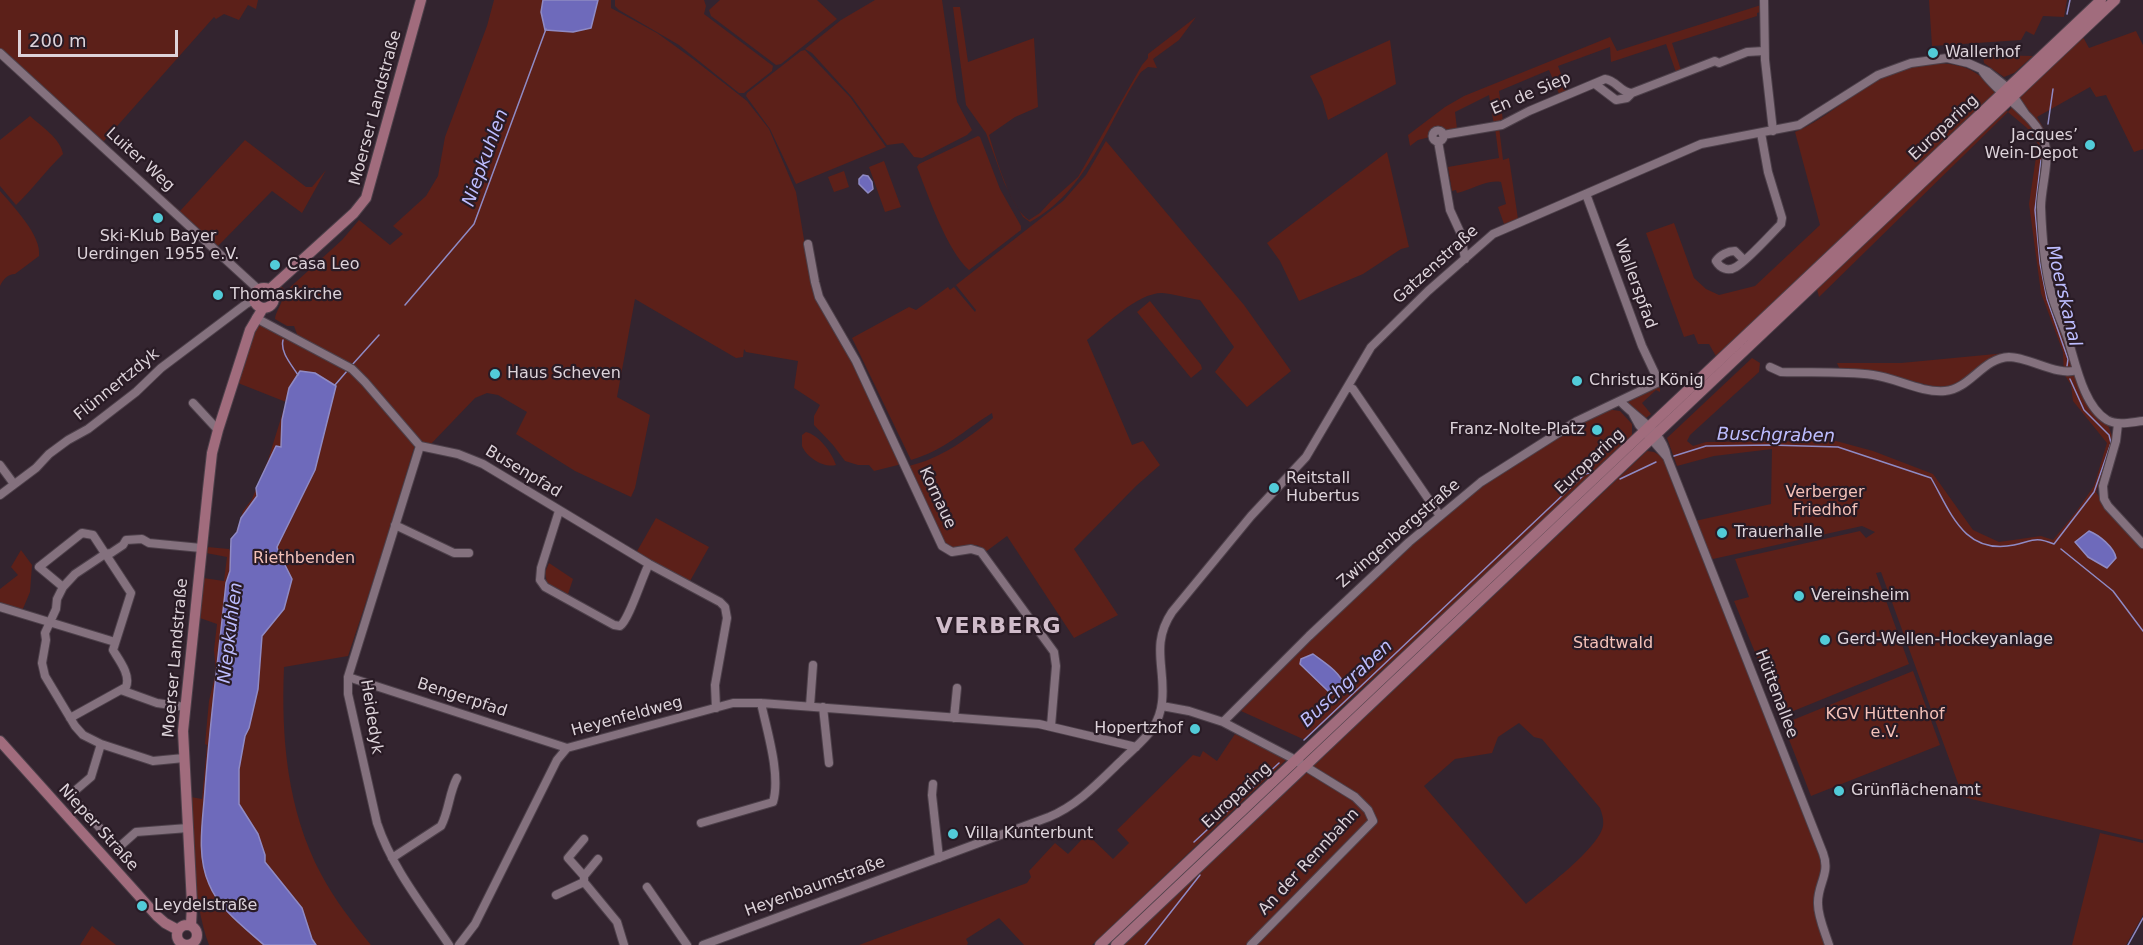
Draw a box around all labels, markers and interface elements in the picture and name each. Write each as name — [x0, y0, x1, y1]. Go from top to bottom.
scale bar — [21, 18, 182, 56]
street label: Moerser Landstraße — [346, 28, 406, 188]
text: 200 m — [29, 30, 87, 51]
place label: Wallerhof — [1945, 43, 2020, 63]
marker: Wallerhof — [1926, 46, 1940, 60]
street label: En de Siep — [1488, 69, 1574, 119]
street label: Europaring — [1905, 91, 1983, 165]
water label: Niepkuhlen — [458, 107, 514, 209]
street label: Luiter Weg — [102, 124, 178, 196]
place label: Jacques’ Wein-Depot — [1985, 126, 2078, 164]
marker: Jacques’ Wein-Depot — [2083, 138, 2097, 152]
marker: Ski-Klub Bayer Uerdingen 1955 e.V. — [151, 211, 165, 225]
street label: Gatzenstraße — [1390, 222, 1482, 308]
place label: Ski-Klub Bayer Uerdingen 1955 e.V. — [77, 227, 239, 265]
street label: Wallerspfad — [1610, 237, 1660, 331]
water label: Moerskanal — [2041, 243, 2085, 349]
place label: Casa Leo — [287, 255, 359, 275]
marker: Casa Leo — [268, 258, 282, 272]
place label: Thomaskirche — [230, 285, 342, 305]
marker: Thomaskirche — [211, 288, 225, 302]
street label: Flünnertzdyk — [71, 345, 163, 425]
place label: Haus Scheven — [507, 364, 621, 384]
marker: Haus Scheven — [488, 367, 502, 381]
place label: Christus König — [1589, 371, 1704, 391]
marker: Christus König — [1570, 374, 1584, 388]
place label: Franz-Nolte-Platz — [1450, 420, 1585, 440]
marker: Franz-Nolte-Platz — [1590, 423, 1604, 437]
water label: Buschgraben — [1717, 424, 1835, 448]
street label: Europaring — [1551, 425, 1629, 499]
street label: Busenpfad — [482, 442, 564, 502]
street label: Kornaue — [914, 464, 960, 532]
place label: Reitstall Hubertus — [1286, 469, 1360, 507]
street label: Zwingenbergstraße — [1334, 476, 1464, 592]
marker: Reitstall Hubertus — [1267, 481, 1281, 495]
park label: Verberger Friedhof — [1786, 483, 1864, 521]
place label: Trauerhalle — [1734, 523, 1823, 543]
marker: Trauerhalle — [1715, 526, 1729, 540]
park label: Riethbenden — [253, 549, 355, 569]
street label: Moerser Landstraße — [159, 578, 193, 738]
water label: Niepkuhlen — [214, 581, 248, 685]
place label: Vereinsheim — [1811, 586, 1910, 606]
marker: Vereinsheim — [1792, 589, 1806, 603]
district label: VERBERG — [936, 614, 1062, 640]
place label: Gerd-Wellen-Hockeyanlage — [1837, 630, 2053, 650]
marker: Gerd-Wellen-Hockeyanlage — [1818, 633, 1832, 647]
park label: Stadtwald — [1573, 634, 1653, 654]
water label: Buschgraben — [1296, 636, 1398, 732]
street label: Hüttenallee — [1750, 647, 1802, 741]
street label: Bengerpfad — [415, 674, 509, 722]
street label: Heidedyk — [356, 678, 386, 756]
street label: Heyenfeldweg — [569, 693, 685, 741]
park label: KGV Hüttenhof e.V. — [1825, 705, 1945, 743]
place label: Hopertzhof — [1094, 719, 1183, 739]
marker: Hopertzhof — [1188, 722, 1202, 736]
street label: Europaring — [1198, 759, 1276, 833]
street label: Nieper Straße — [54, 780, 142, 876]
place label: Grünflächenamt — [1851, 781, 1981, 801]
marker: Grünflächenamt — [1832, 784, 1846, 798]
street label: An der Rennbahn — [1255, 805, 1363, 919]
place label: Villa Kunterbunt — [965, 824, 1093, 844]
marker: Villa Kunterbunt — [946, 827, 960, 841]
street label: Heyenbaumstraße — [742, 853, 888, 921]
place label: Leydelstraße — [154, 896, 257, 916]
marker: Leydelstraße — [135, 899, 149, 913]

